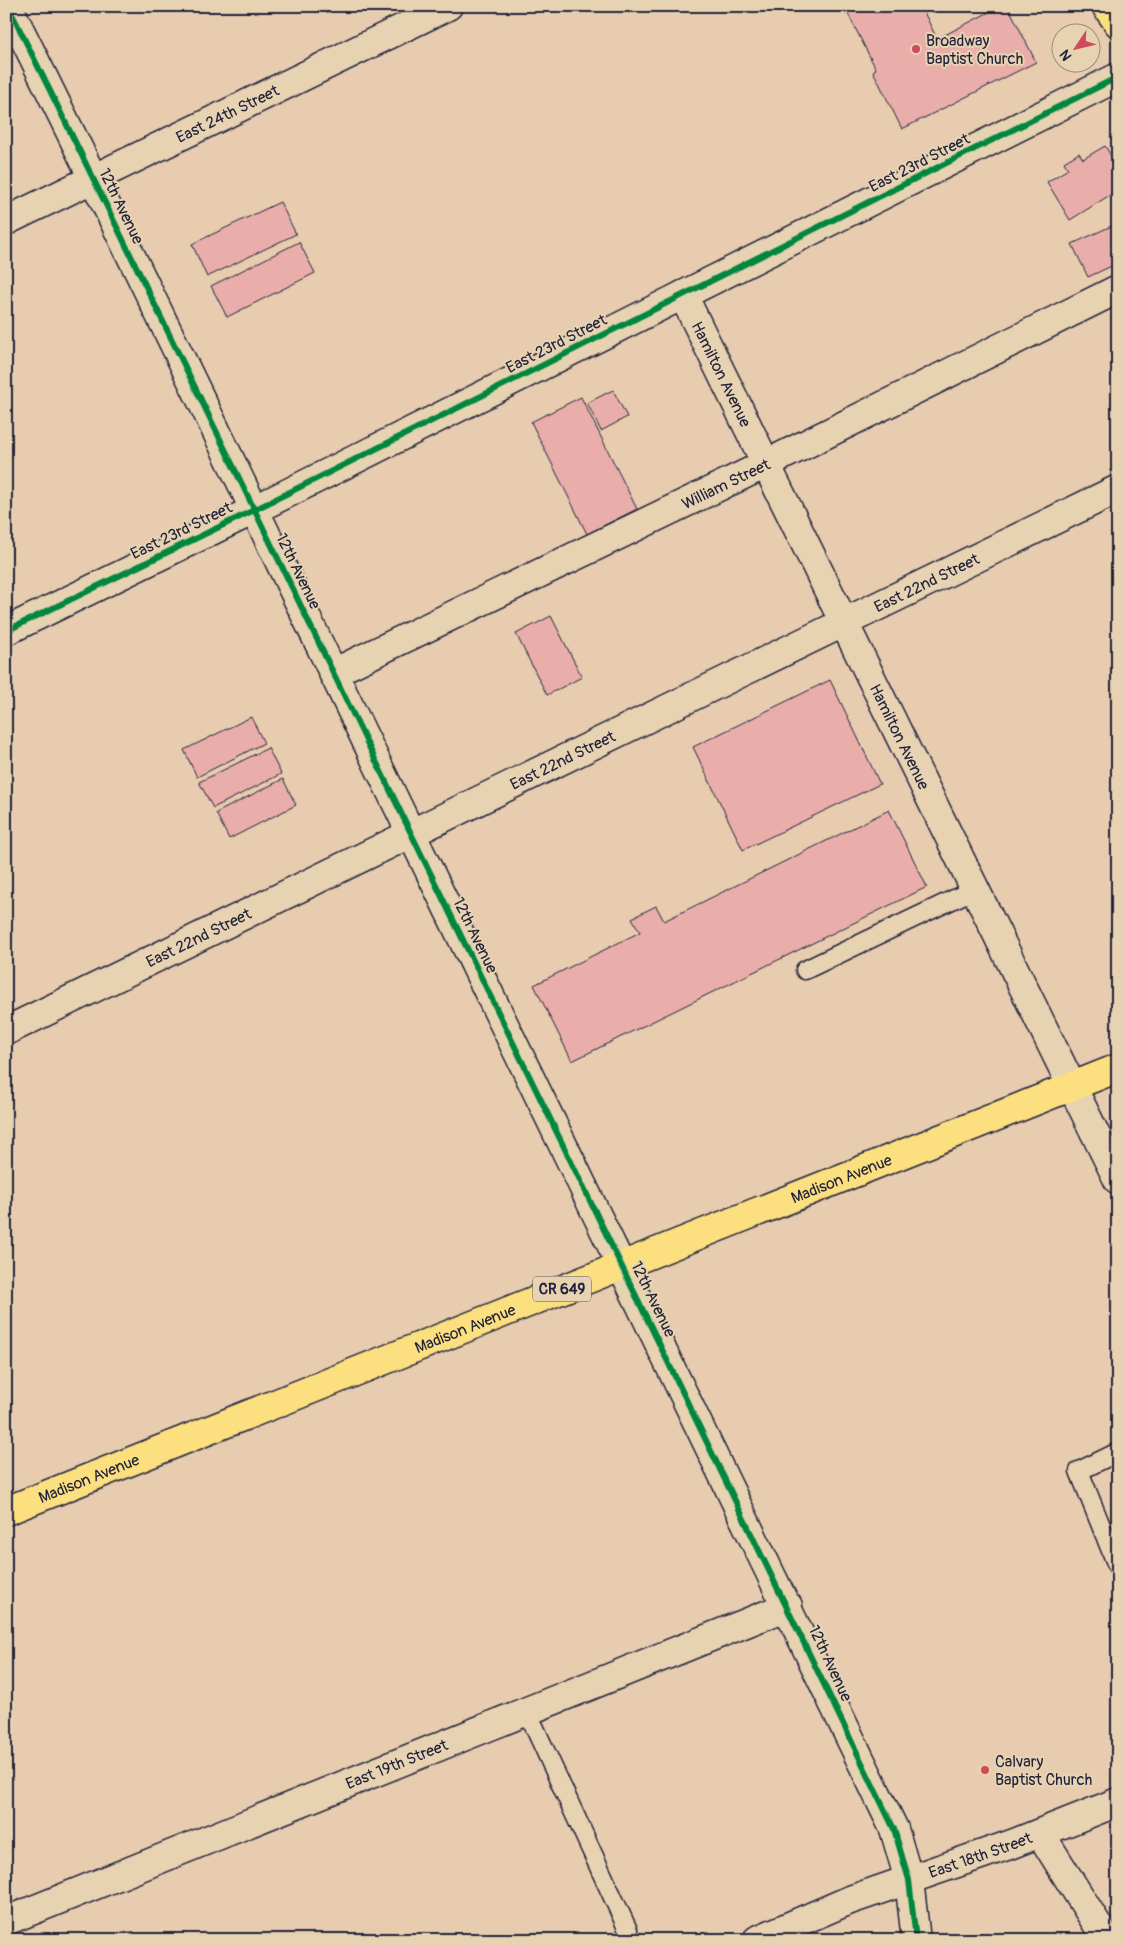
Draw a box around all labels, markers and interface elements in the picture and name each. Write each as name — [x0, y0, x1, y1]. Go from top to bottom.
north arrow — [1052, 22, 1102, 72]
place label: Broadway Baptist Church — [926, 31, 1023, 69]
marker: Broadway Baptist Church — [910, 43, 922, 55]
text: N — [1056, 46, 1075, 64]
street label: East 24th Street — [173, 81, 283, 148]
street label: East 23rd Street — [866, 129, 974, 197]
street label: 12th Avenue — [94, 165, 148, 248]
street label: East 23rd Street — [503, 310, 611, 378]
street label: Hamilton Avenue — [687, 318, 755, 431]
street label: William Street — [679, 454, 774, 514]
street label: East 23rd Street — [127, 497, 236, 564]
street label: 12th Avenue — [271, 530, 325, 613]
street label: East 22nd Street — [871, 549, 983, 617]
street label: Hamilton Avenue — [865, 681, 934, 793]
street label: East 22nd Street — [507, 726, 619, 795]
street label: 12th Avenue — [448, 894, 502, 977]
street label: East 22nd Street — [143, 904, 255, 972]
street label: Madison Avenue — [788, 1150, 895, 1208]
street label: 12th Avenue — [626, 1258, 680, 1341]
road number: CR 649 — [533, 1276, 591, 1302]
street label: Madison Avenue — [412, 1300, 519, 1358]
street label: Madison Avenue — [36, 1450, 143, 1508]
street label: 12th Avenue — [804, 1622, 856, 1705]
street label: East 19th Street — [343, 1735, 451, 1794]
place label: Calvary Baptist Church — [995, 1752, 1092, 1790]
marker: Calvary Baptist Church — [979, 1764, 991, 1776]
street label: East 18th Street — [926, 1828, 1036, 1883]

